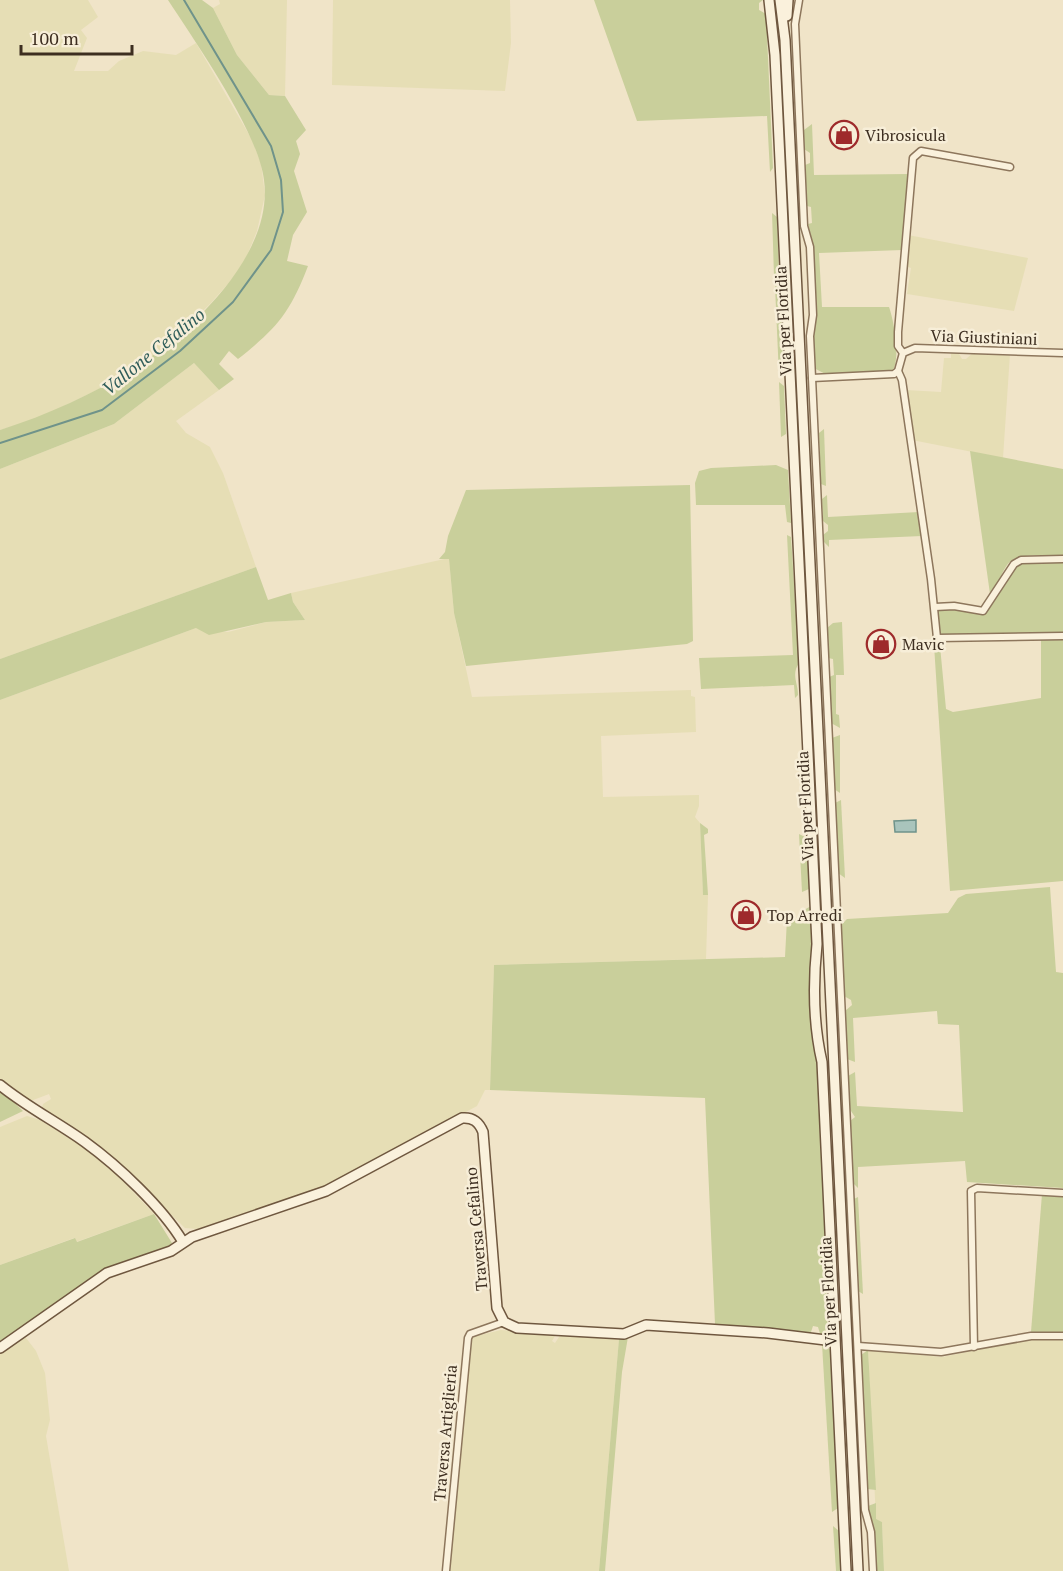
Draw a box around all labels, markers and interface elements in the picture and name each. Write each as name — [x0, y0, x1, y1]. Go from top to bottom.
scale bar — [21, 18, 132, 56]
text: 100 m — [30, 26, 79, 50]
shop icon: Vibrosicula — [828, 119, 860, 151]
place label: Vibrosicula — [865, 124, 946, 146]
street label: Via per Floridia — [769, 266, 797, 376]
water label: Vallone Cefalino — [97, 302, 209, 400]
street label: Via Giustiniani — [930, 324, 1038, 350]
shop icon: Mavic — [865, 628, 897, 660]
place label: Mavic — [902, 633, 944, 655]
street label: Via per Floridia — [791, 751, 819, 861]
shop icon: Top Arredi — [730, 899, 762, 931]
place label: Top Arredi — [767, 904, 843, 926]
street label: Traversa Cefalino — [460, 1166, 492, 1292]
street label: Via per Floridia — [814, 1237, 842, 1347]
street label: Traversa Artiglieria — [428, 1364, 462, 1502]

